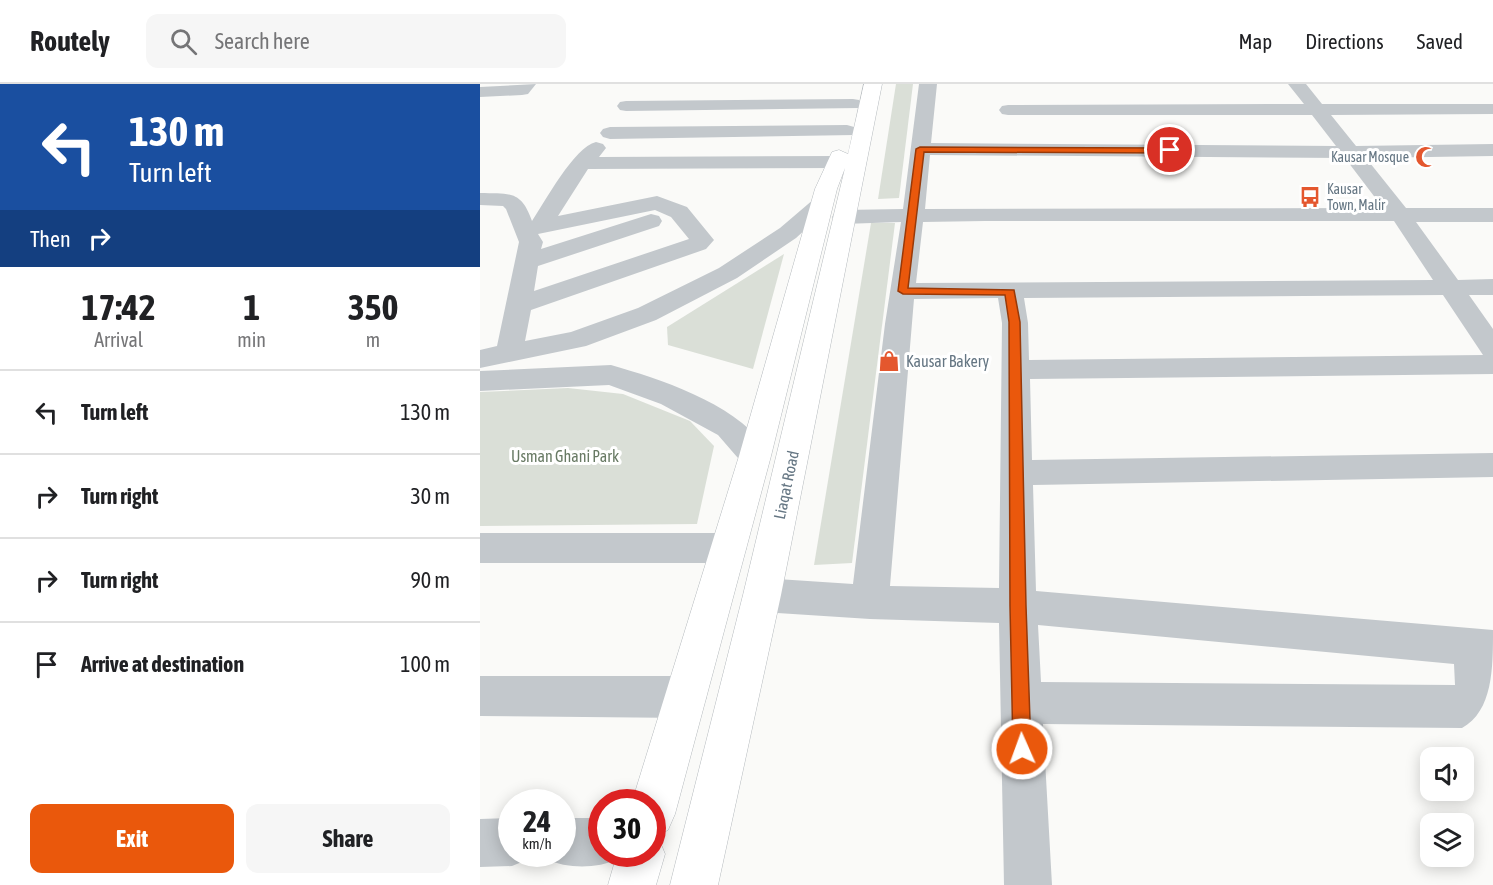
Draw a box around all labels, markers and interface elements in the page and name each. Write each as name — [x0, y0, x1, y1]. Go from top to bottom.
search box — [146, 14, 566, 68]
text: Routely — [30, 25, 110, 57]
icon: search — [167, 25, 200, 58]
text: Search here — [215, 28, 310, 54]
text: Map — [1238, 29, 1272, 53]
text: Directions — [1305, 29, 1384, 53]
text: Saved — [1417, 29, 1463, 53]
text: 130 m — [129, 107, 224, 155]
icon: left — [30, 108, 108, 186]
pin — [1144, 124, 1195, 175]
icon: arrive — [1153, 133, 1186, 166]
mosque icon: Kausar Mosque — [1414, 145, 1438, 169]
place label: Kausar Mosque — [1331, 149, 1409, 165]
text: Turn left — [129, 157, 212, 188]
place label: Kausar Town, Malir — [1327, 181, 1386, 213]
bus stop icon: Kausar Town, Malir — [1298, 185, 1322, 209]
icon: right — [83, 222, 116, 255]
text: Then — [30, 226, 71, 252]
text: 17:42 — [82, 286, 156, 328]
text: 1 — [243, 286, 260, 328]
text: 350 — [348, 286, 398, 328]
text: Arrival — [94, 328, 143, 351]
text: min — [237, 328, 266, 351]
text: m — [366, 328, 380, 351]
shop icon: Kausar Bakery — [877, 349, 901, 373]
place label: Kausar Bakery — [906, 352, 989, 371]
icon: left — [30, 396, 63, 429]
text: Turn left — [81, 399, 148, 425]
text: 130 m — [400, 399, 450, 425]
park label: Usman Ghani Park — [511, 447, 619, 465]
street label: Liaqat Road — [770, 449, 803, 521]
icon: right — [30, 480, 63, 513]
text: Turn right — [81, 483, 158, 509]
text: 30 m — [410, 483, 450, 509]
icon: right — [30, 564, 63, 597]
text: Turn right — [81, 567, 158, 593]
text: 90 m — [410, 567, 450, 593]
icon: arrive — [30, 648, 63, 681]
text: Arrive at destination — [81, 651, 244, 677]
text: 100 m — [400, 651, 450, 677]
position arrow — [990, 717, 1054, 781]
map controls — [1420, 747, 1474, 867]
button: sound — [1420, 747, 1474, 801]
speed limit sign: 30 — [588, 789, 666, 867]
button: Exit — [30, 804, 234, 873]
button: Share — [246, 804, 450, 873]
text: 24 — [523, 804, 551, 838]
button: layers — [1420, 813, 1474, 867]
text: km/h — [522, 835, 552, 852]

